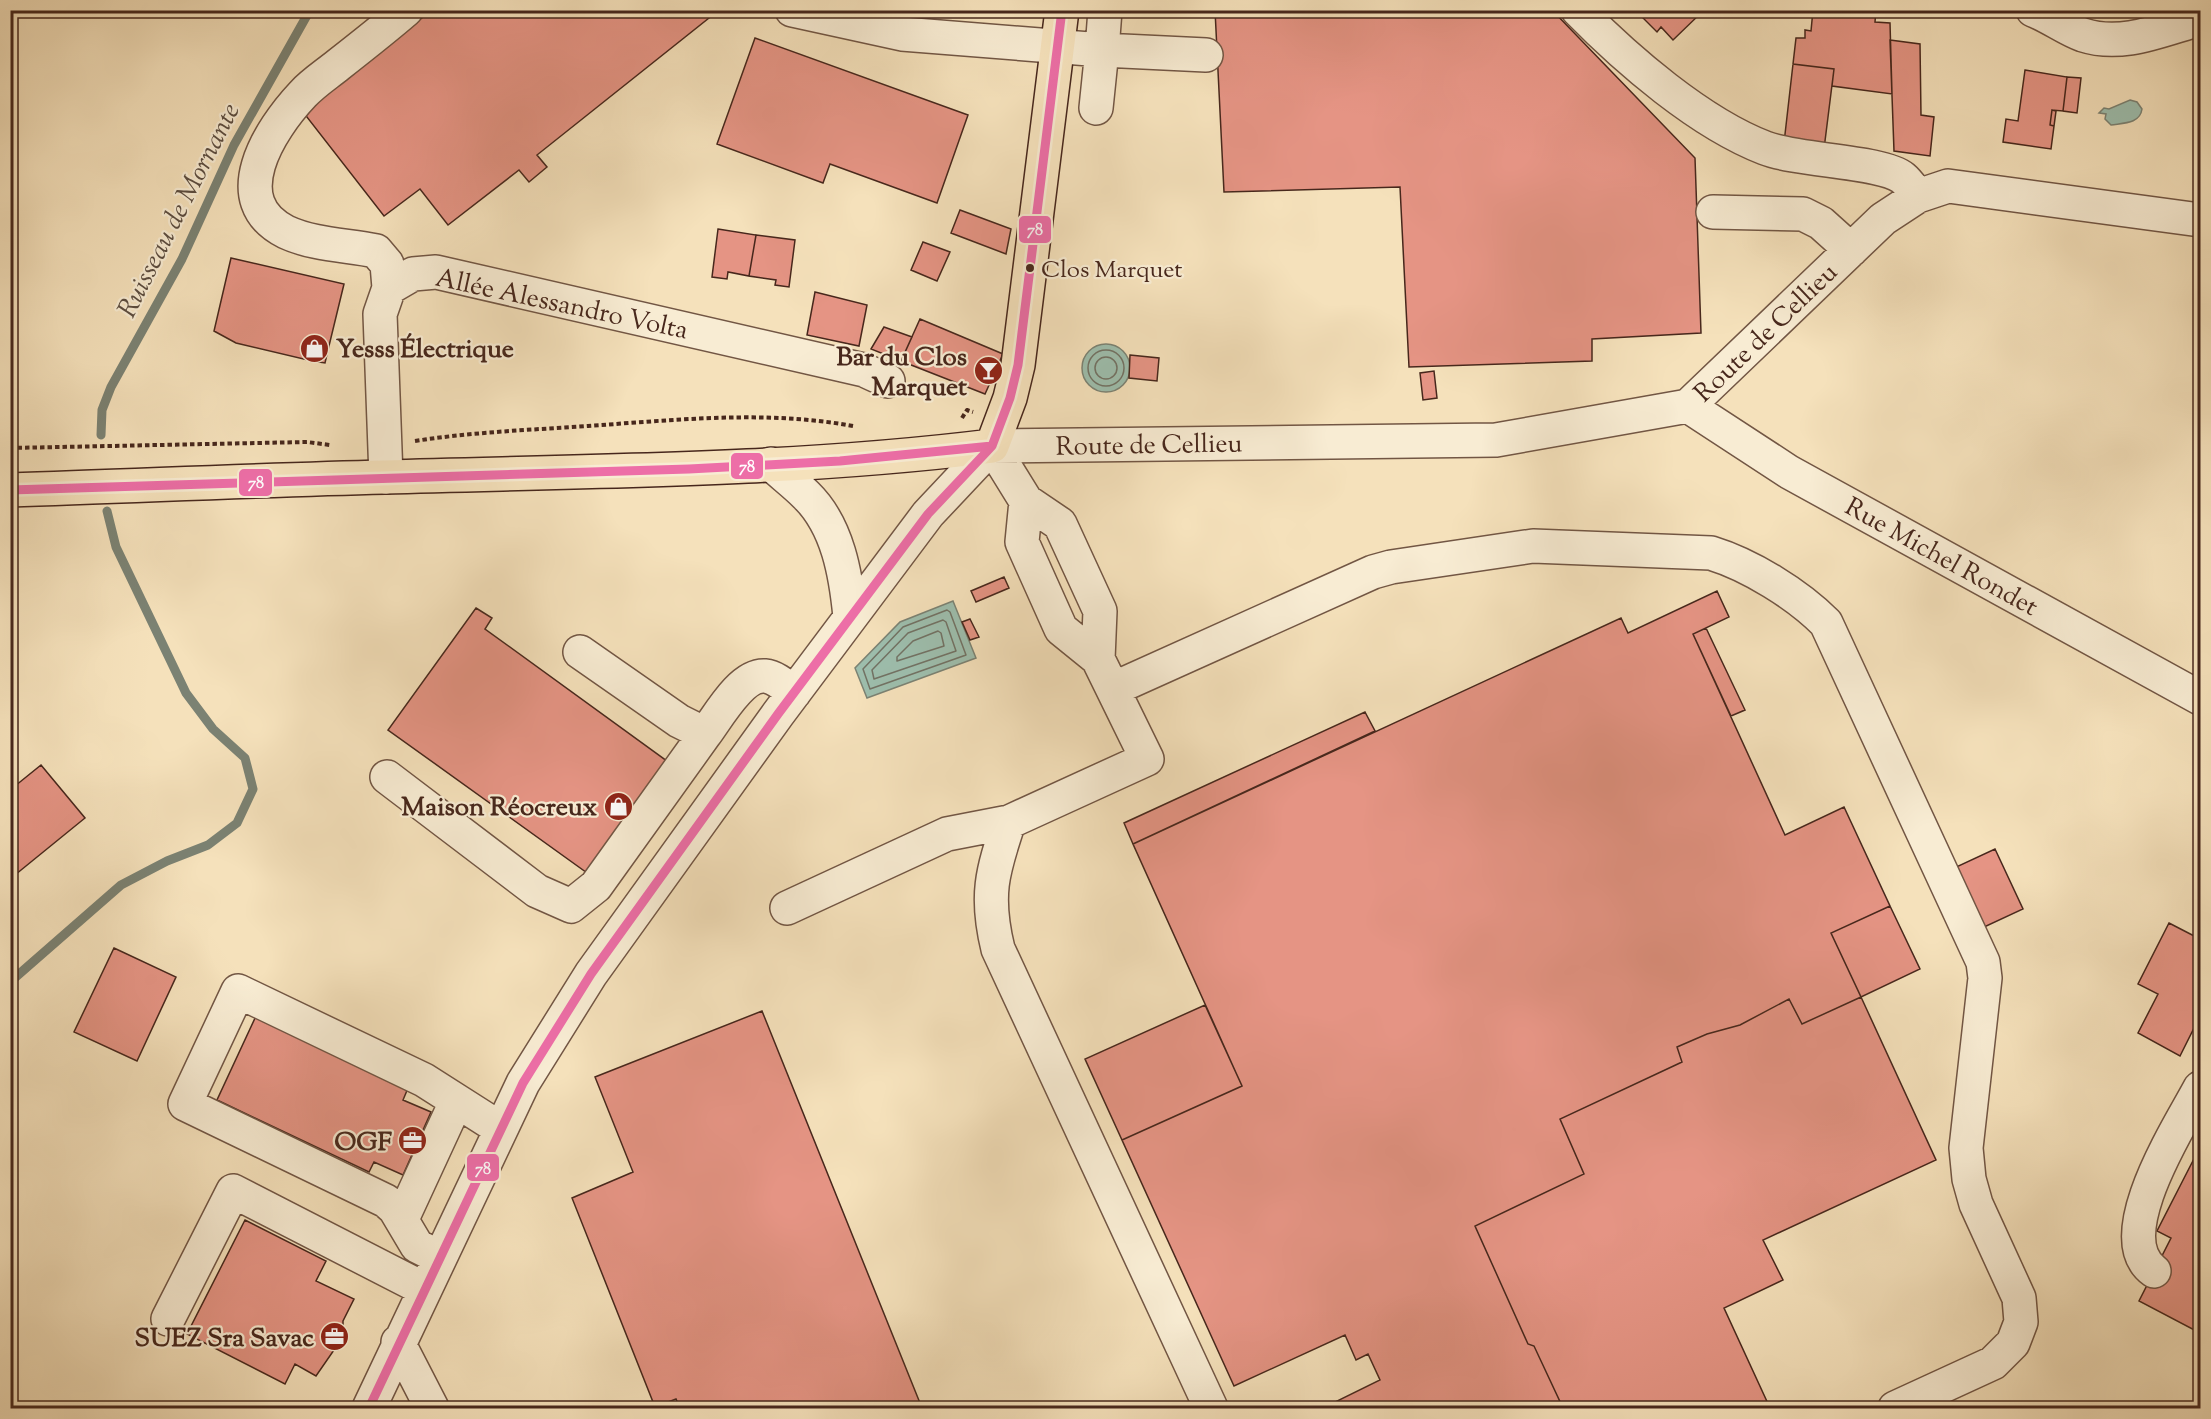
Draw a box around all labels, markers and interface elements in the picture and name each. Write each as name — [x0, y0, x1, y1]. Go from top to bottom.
water label: Ruisseau de Mornante — [109, 97, 251, 325]
line badge: 78 — [1018, 215, 1052, 244]
text: 78 — [1027, 220, 1043, 243]
place label: Clos Marquet — [1041, 254, 1183, 288]
street label: Route de Cellieu — [1687, 256, 1847, 412]
street label: Allée Alessandro Volta — [432, 261, 691, 350]
marker: Clos Marquet — [1024, 262, 1036, 274]
shop icon: Yesss Électrique — [299, 332, 331, 364]
place label: Yesss Électrique — [336, 332, 514, 369]
place label: Bar du Clos Marquet — [836, 340, 967, 407]
bar icon: Bar du Clos Marquet — [972, 355, 1004, 387]
street label: Route de Cellieu — [1055, 426, 1243, 467]
line badge: 78 — [730, 452, 764, 480]
text: 78 — [739, 457, 755, 480]
line badge: 78 — [238, 468, 273, 497]
text: 78 — [248, 473, 264, 496]
street label: Rue Michel Rondet — [1838, 490, 2044, 627]
place label: Maison Réocreux — [401, 790, 597, 827]
shop icon: Maison Réocreux — [602, 790, 634, 822]
place label: OGF — [334, 1125, 393, 1162]
office icon: OGF — [397, 1125, 429, 1157]
line badge: 78 — [466, 1153, 500, 1182]
text: 78 — [475, 1159, 491, 1182]
place label: SUEZ Sra Savac — [135, 1321, 314, 1358]
office icon: SUEZ Sra Savac — [319, 1321, 351, 1353]

